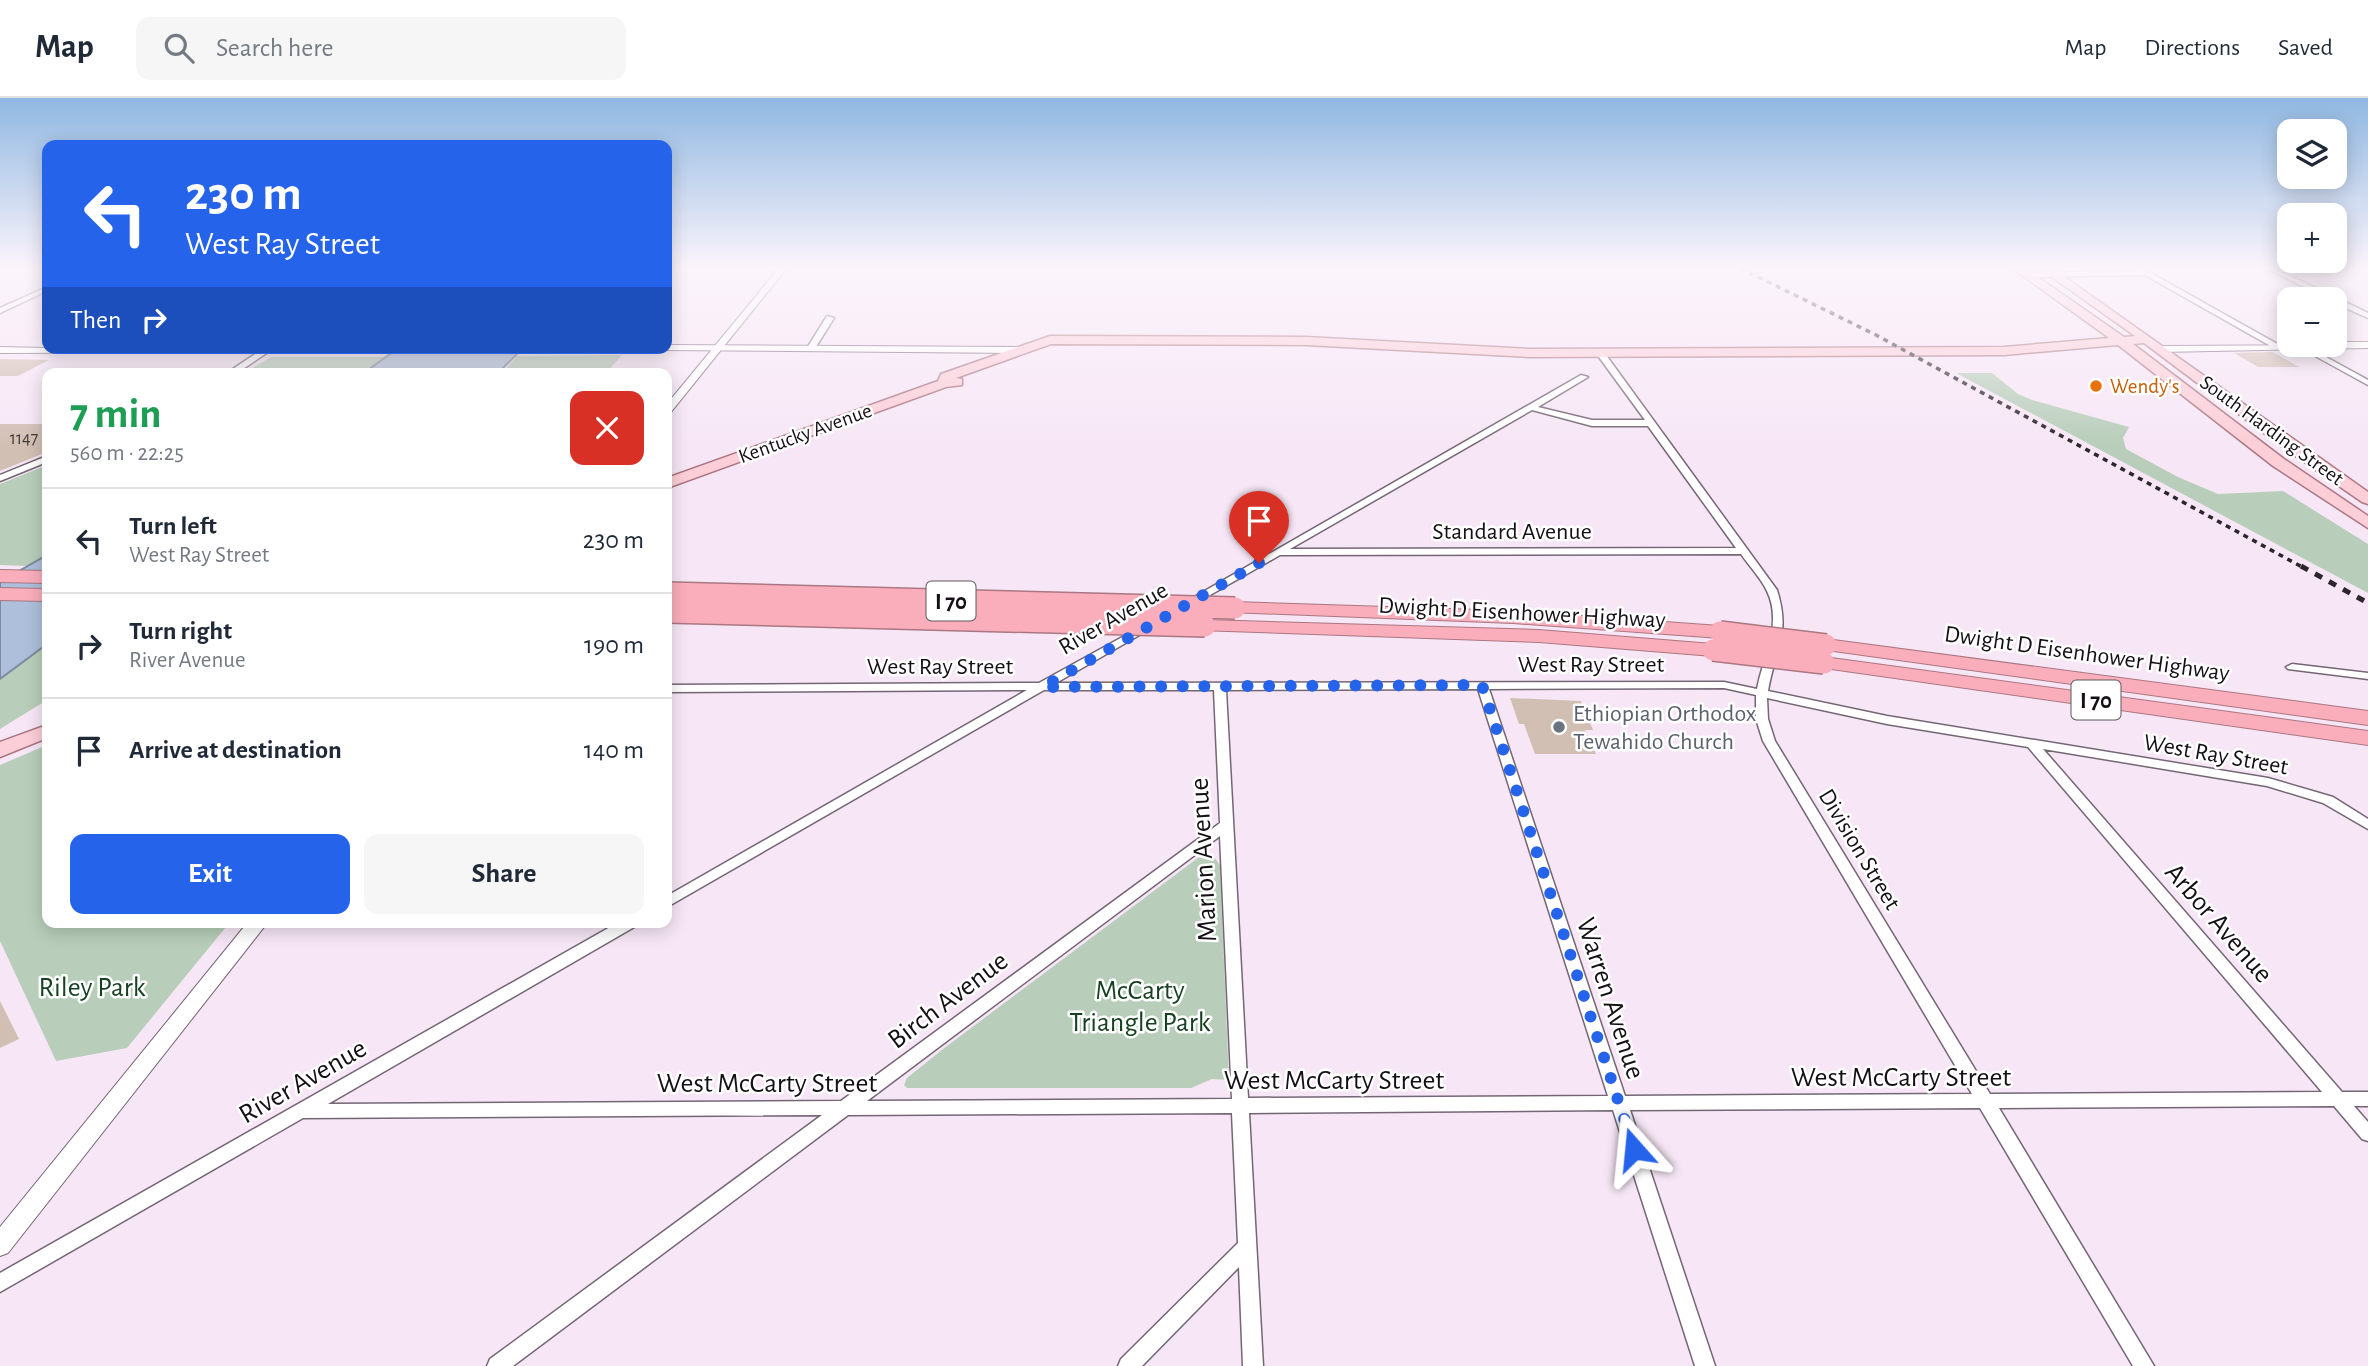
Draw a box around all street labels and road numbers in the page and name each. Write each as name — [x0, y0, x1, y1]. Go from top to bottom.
street label: South Harding Street — [2196, 371, 2348, 490]
street label: Kentucky Avenue — [736, 400, 875, 467]
street label: Standard Avenue — [1432, 520, 1592, 544]
street label: River Avenue — [1055, 578, 1172, 660]
road number: I 70 — [926, 582, 976, 621]
street label: Dwight D Eisenhower Highway — [1378, 593, 1666, 633]
street label: Dwight D Eisenhower Highway — [1943, 622, 2231, 686]
street label: West Ray Street — [1518, 653, 1664, 677]
street label: West Ray Street — [867, 655, 1013, 679]
road number: I 70 — [2072, 680, 2120, 720]
street label: West Ray Street — [2142, 730, 2290, 780]
street label: Marion Avenue — [1186, 777, 1222, 943]
street label: Division Street — [1814, 785, 1905, 914]
street label: Arbor Avenue — [2159, 858, 2278, 988]
street label: Warren Avenue — [1571, 914, 1649, 1083]
street label: Birch Avenue — [883, 947, 1014, 1055]
street label: River Avenue — [235, 1034, 371, 1129]
street label: West McCarty Street — [1791, 1064, 2011, 1092]
street label: West McCarty Street — [1224, 1067, 1444, 1095]
street label: West McCarty Street — [657, 1070, 877, 1098]

